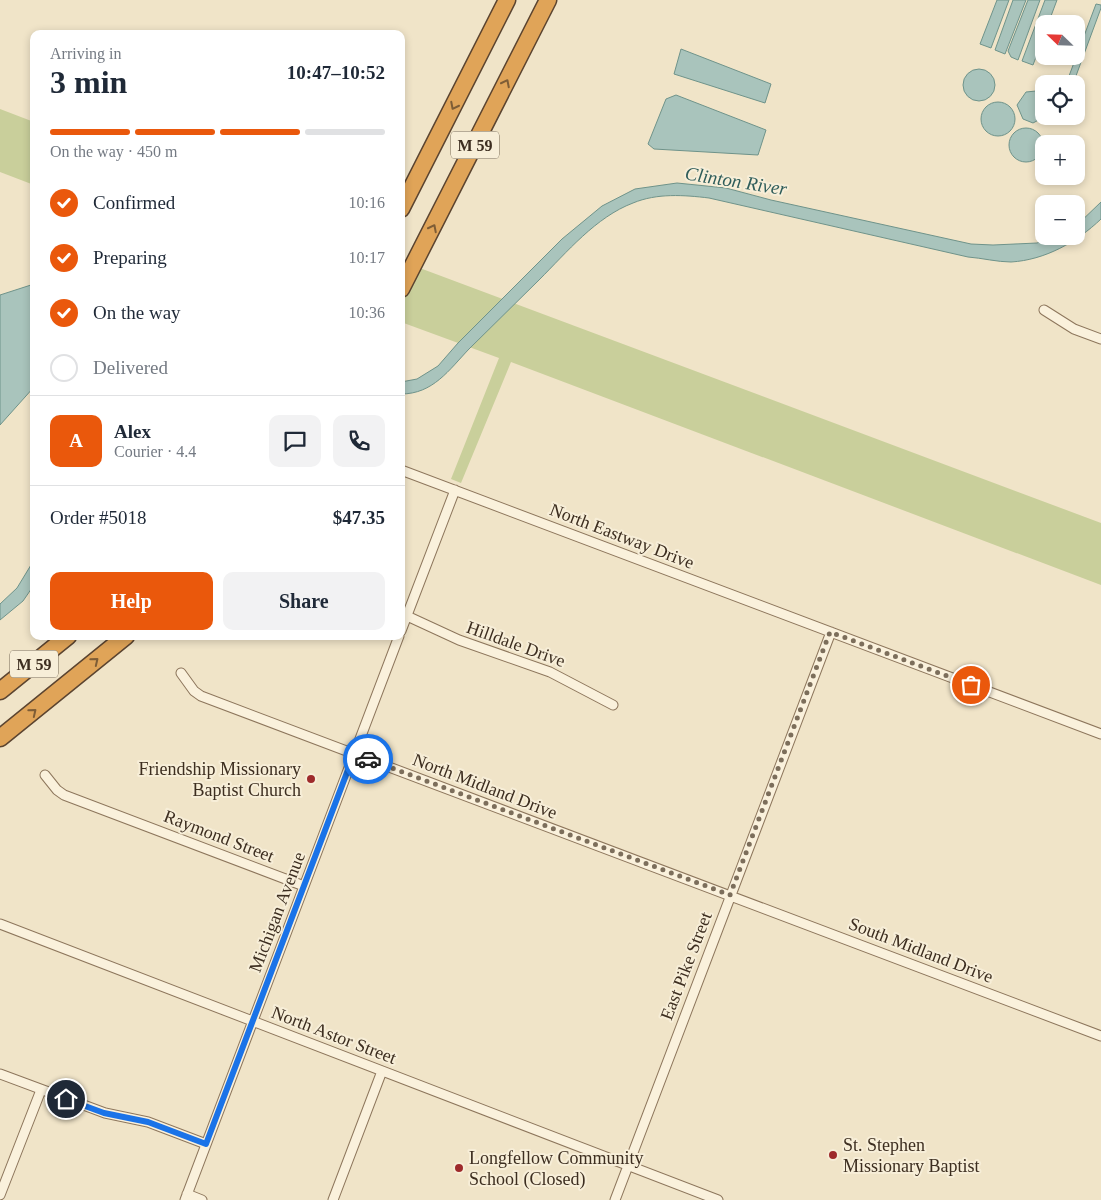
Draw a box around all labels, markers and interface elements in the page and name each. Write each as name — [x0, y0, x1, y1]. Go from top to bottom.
north arrow — [1035, 15, 1085, 65]
map controls — [1035, 15, 1085, 245]
text: Arriving in — [50, 45, 122, 62]
text: 10:47–10:52 — [287, 62, 385, 83]
text: 3 min — [50, 64, 127, 100]
button: locate — [1035, 75, 1085, 125]
one-way arrow — [500, 79, 510, 88]
one-way arrow — [450, 101, 460, 110]
road number: M 59 — [451, 132, 499, 158]
button: + — [1035, 135, 1085, 185]
text: On the way · 450 m — [50, 143, 178, 160]
water label: Clinton River — [684, 163, 789, 200]
icon: check — [50, 189, 78, 217]
text: Confirmed — [93, 192, 175, 213]
text: 10:16 — [349, 194, 385, 211]
button: − — [1035, 195, 1085, 245]
one-way arrow — [426, 224, 436, 233]
icon: check — [50, 244, 78, 272]
text: Preparing — [93, 247, 167, 268]
text: 10:17 — [349, 249, 385, 266]
icon: check — [50, 299, 78, 327]
text: On the way — [93, 302, 181, 323]
text: 10:36 — [349, 304, 385, 321]
text: Delivered — [93, 357, 168, 378]
button: chat — [269, 415, 321, 467]
button: phone — [333, 415, 385, 467]
text: Alex — [114, 421, 151, 442]
text: A — [69, 430, 83, 451]
text: Courier · 4.4 — [114, 443, 196, 460]
street label: North Eastway Drive — [547, 499, 697, 573]
text: Order #5018 — [50, 507, 147, 528]
text: $47.35 — [333, 507, 385, 528]
button: Help — [50, 572, 213, 630]
button: Share — [223, 572, 385, 630]
street label: Hilldale Drive — [464, 617, 568, 671]
road number: M 59 — [10, 651, 58, 678]
one-way arrow — [90, 657, 99, 666]
pin — [950, 664, 992, 706]
icon: bag — [957, 671, 985, 699]
one-way arrow — [27, 708, 36, 717]
courier — [343, 734, 393, 784]
icon: car — [354, 745, 382, 773]
street label: North Midland Drive — [410, 749, 560, 823]
place label: Friendship Missionary Baptist Church — [138, 759, 301, 800]
marker: Friendship Missionary Baptist Church — [305, 773, 317, 785]
street label: Raymond Street — [161, 806, 277, 866]
street label: Michigan Avenue — [245, 849, 309, 975]
street label: East Pike Street — [656, 909, 716, 1023]
street label: South Midland Drive — [846, 913, 996, 987]
street label: North Astor Street — [269, 1002, 399, 1068]
pin — [45, 1078, 87, 1120]
icon: home — [52, 1085, 80, 1113]
place label: St. Stephen Missionary Baptist — [843, 1135, 980, 1176]
place label: Longfellow Community School (Closed) — [469, 1148, 644, 1190]
marker: St. Stephen Missionary Baptist — [827, 1149, 839, 1161]
marker: Longfellow Community School (Closed) — [453, 1162, 465, 1174]

